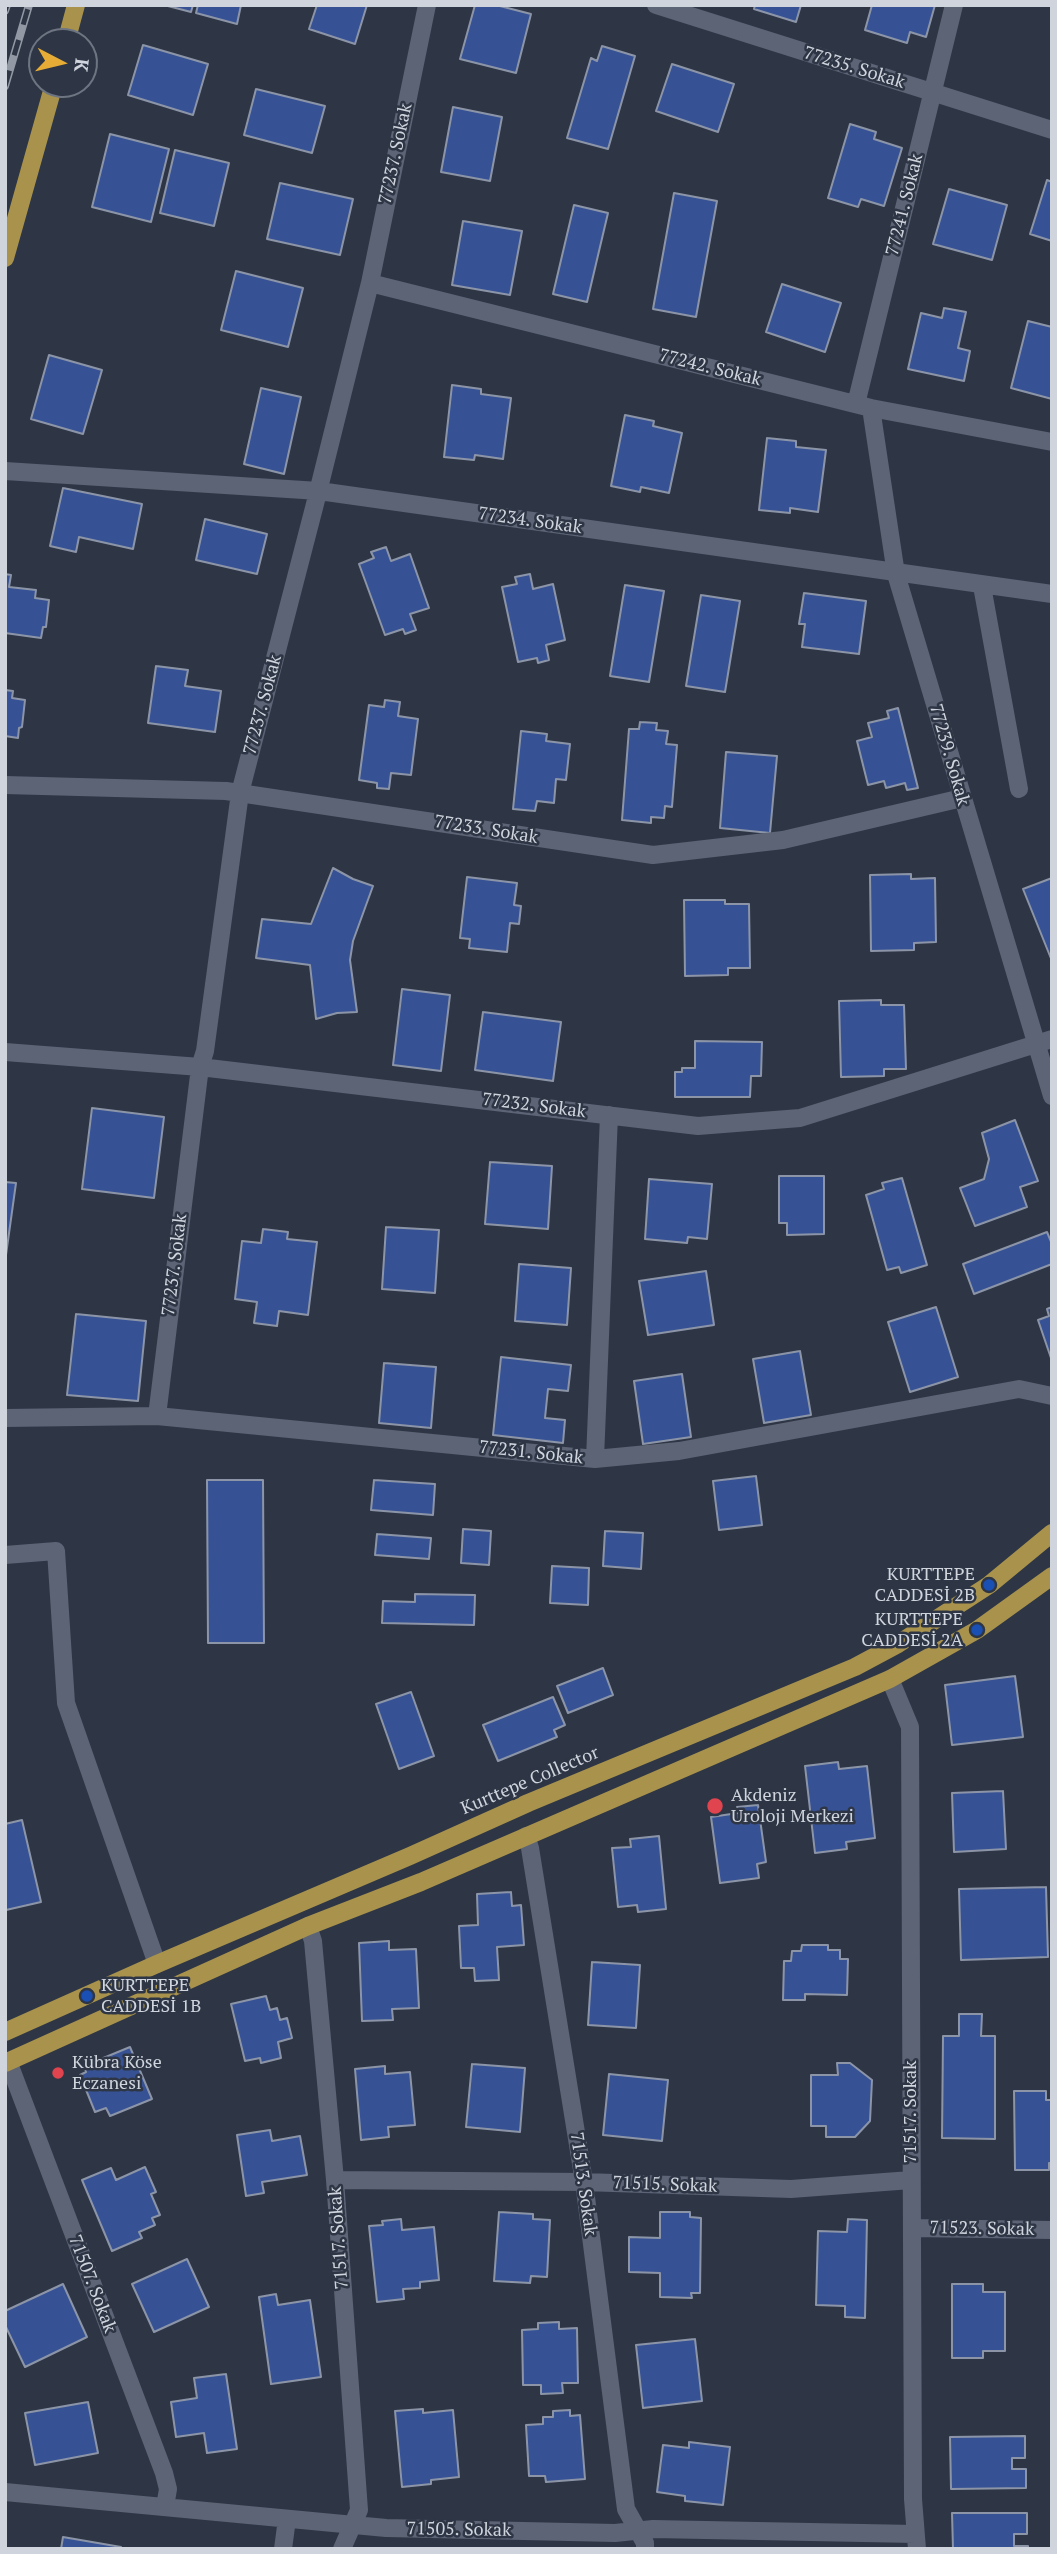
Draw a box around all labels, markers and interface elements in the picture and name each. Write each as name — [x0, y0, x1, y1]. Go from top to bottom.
north arrow — [28, 28, 98, 98]
street label: 77235. Sokak — [801, 42, 907, 94]
text: K — [69, 57, 96, 74]
street label: 77237. Sokak — [375, 101, 417, 207]
street label: 77241. Sokak — [882, 152, 928, 258]
street label: 77242. Sokak — [657, 345, 763, 391]
street label: 77234. Sokak — [477, 503, 583, 539]
street label: 77237. Sokak — [239, 653, 287, 757]
street label: 77239. Sokak — [924, 702, 974, 808]
street label: 77233. Sokak — [433, 811, 539, 849]
street label: 77232. Sokak — [481, 1089, 587, 1123]
street label: 77237. Sokak — [158, 1213, 192, 1317]
street label: 77231. Sokak — [478, 1437, 584, 1469]
place label: KURTTEPE CADDESİ 2B — [875, 1564, 975, 1606]
marker: KURTTEPE CADDESİ 2B — [981, 1577, 997, 1593]
place label: KURTTEPE CADDESİ 2A — [861, 1609, 963, 1652]
marker: KURTTEPE CADDESİ 2A — [969, 1622, 985, 1638]
street label: Kurttepe Collector — [458, 1742, 602, 1820]
place label: Akdeniz Uroloji Merkezi — [731, 1785, 854, 1828]
marker: Akdeniz Uroloji Merkezi — [705, 1796, 725, 1816]
place label: KURTTEPE CADDESİ 1B — [101, 1975, 201, 2018]
marker: KURTTEPE CADDESİ 1B — [79, 1988, 95, 2004]
place label: Kübra Köse Eczanesi — [72, 2052, 162, 2094]
street label: 71517. Sokak — [900, 2061, 922, 2163]
marker: Kübra Köse Eczanesi — [50, 2065, 66, 2081]
street label: 71513. Sokak — [565, 2131, 601, 2237]
street label: 71515. Sokak — [612, 2172, 718, 2198]
street label: 71517. Sokak — [325, 2186, 353, 2290]
street label: 71523. Sokak — [930, 2217, 1034, 2241]
street label: 71507. Sokak — [63, 2232, 121, 2336]
street label: 71505. Sokak — [407, 2518, 511, 2542]

